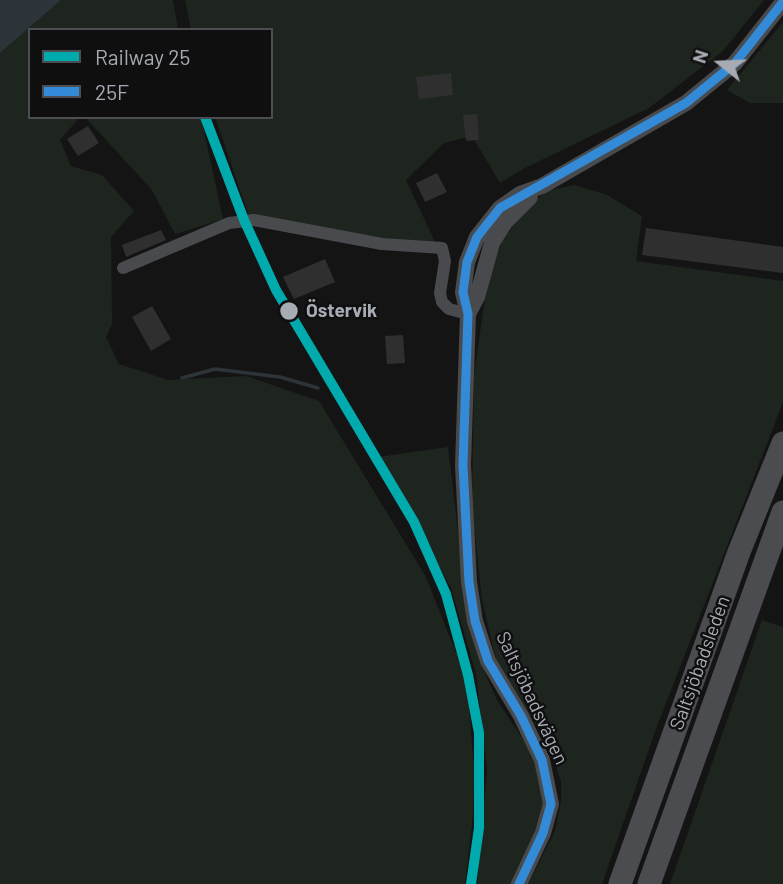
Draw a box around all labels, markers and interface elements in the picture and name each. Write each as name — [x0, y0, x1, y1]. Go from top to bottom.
legend — [28, 28, 273, 119]
north arrow — [685, 28, 755, 98]
text: Railway 25 — [95, 44, 190, 69]
text: N — [687, 47, 712, 66]
text: 25F — [95, 79, 129, 104]
marker: Östervik — [278, 300, 300, 322]
place label: Östervik — [306, 300, 377, 322]
street label: Saltsjöbadsleden — [665, 593, 735, 733]
street label: Saltsjöbadsvägen — [491, 628, 573, 768]

